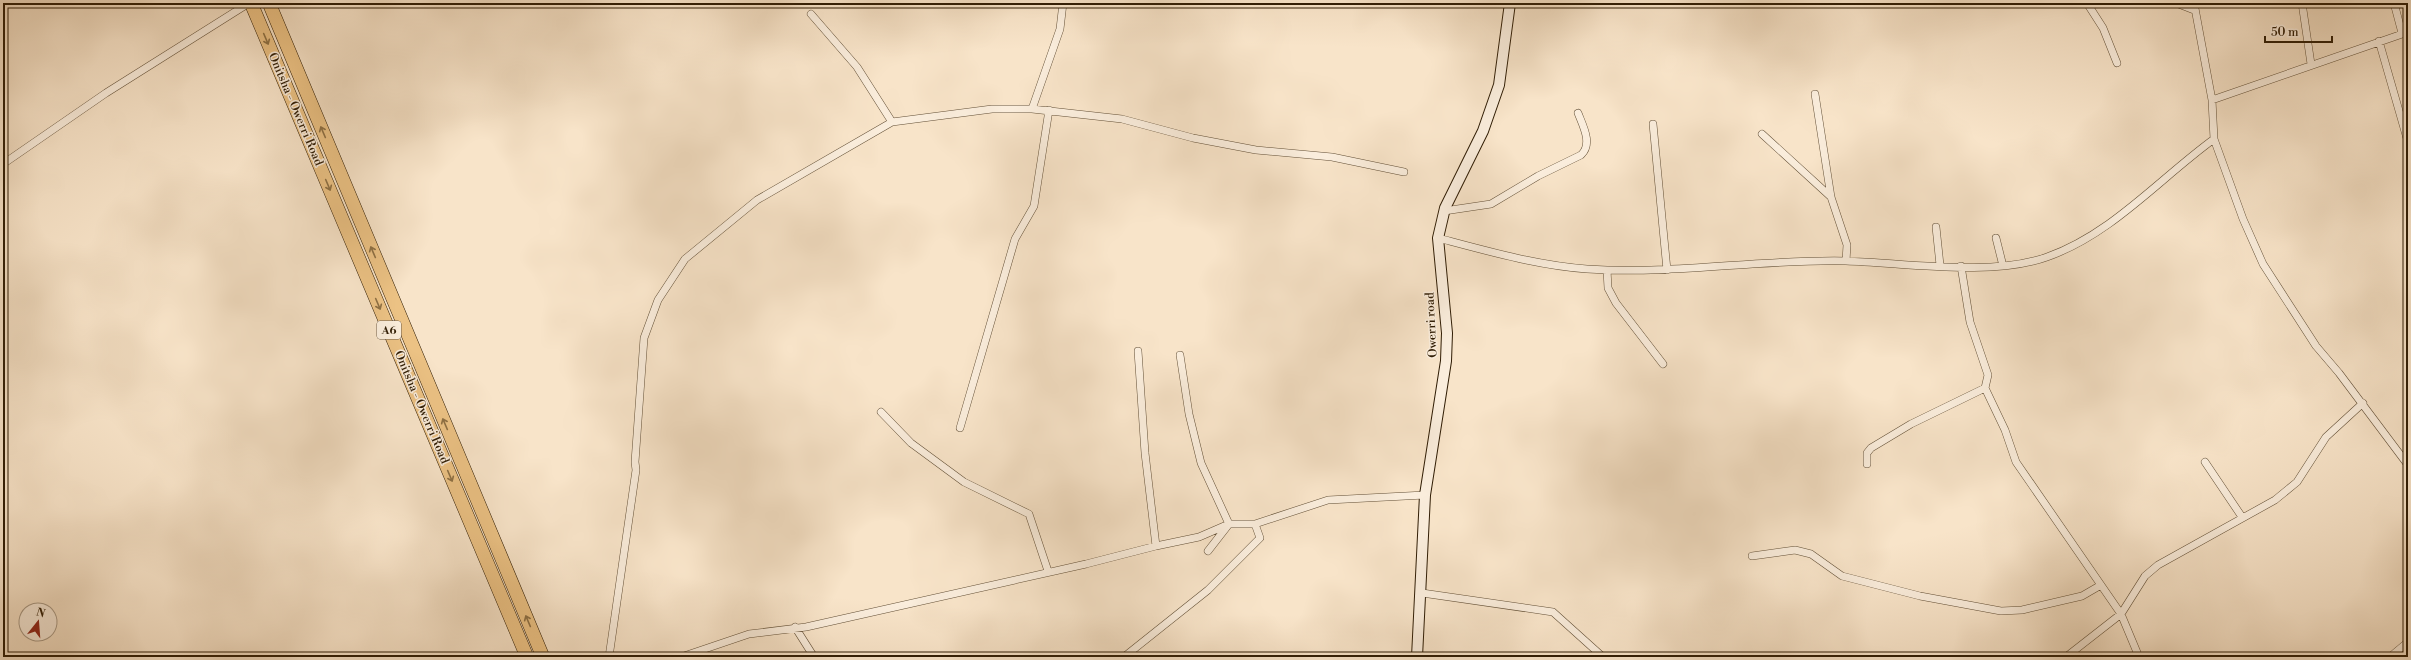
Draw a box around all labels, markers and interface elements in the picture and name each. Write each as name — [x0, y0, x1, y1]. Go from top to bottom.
scale bar — [2265, 18, 2332, 44]
text: 50 m — [2271, 25, 2299, 40]
one-way arrow — [263, 32, 270, 44]
street label: Onitsha - Owerri Road — [265, 50, 326, 168]
one-way arrow — [319, 127, 326, 139]
one-way arrow — [324, 178, 332, 190]
one-way arrow — [369, 247, 377, 259]
street label: Owerri road — [1422, 292, 1441, 358]
one-way arrow — [375, 298, 382, 310]
road number: A6 — [377, 321, 401, 339]
street label: Onitsha - Owerri Road — [391, 348, 452, 466]
one-way arrow — [441, 418, 449, 430]
one-way arrow — [447, 469, 455, 481]
north arrow — [18, 602, 58, 642]
text: N — [34, 605, 47, 621]
one-way arrow — [524, 615, 531, 627]

